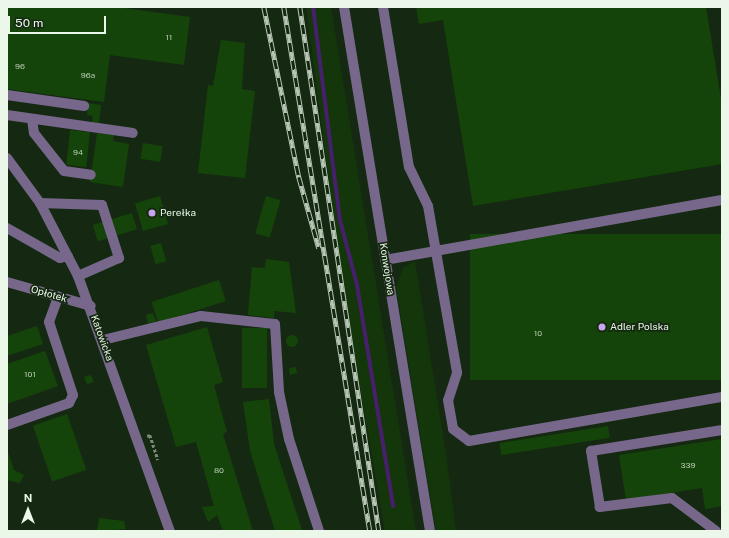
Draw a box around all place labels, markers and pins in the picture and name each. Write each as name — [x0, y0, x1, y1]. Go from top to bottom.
place label: Perełka — [160, 207, 196, 219]
marker: Perełka — [147, 208, 157, 218]
place label: Adler Polska — [610, 321, 669, 333]
marker: Adler Polska — [597, 322, 607, 332]

